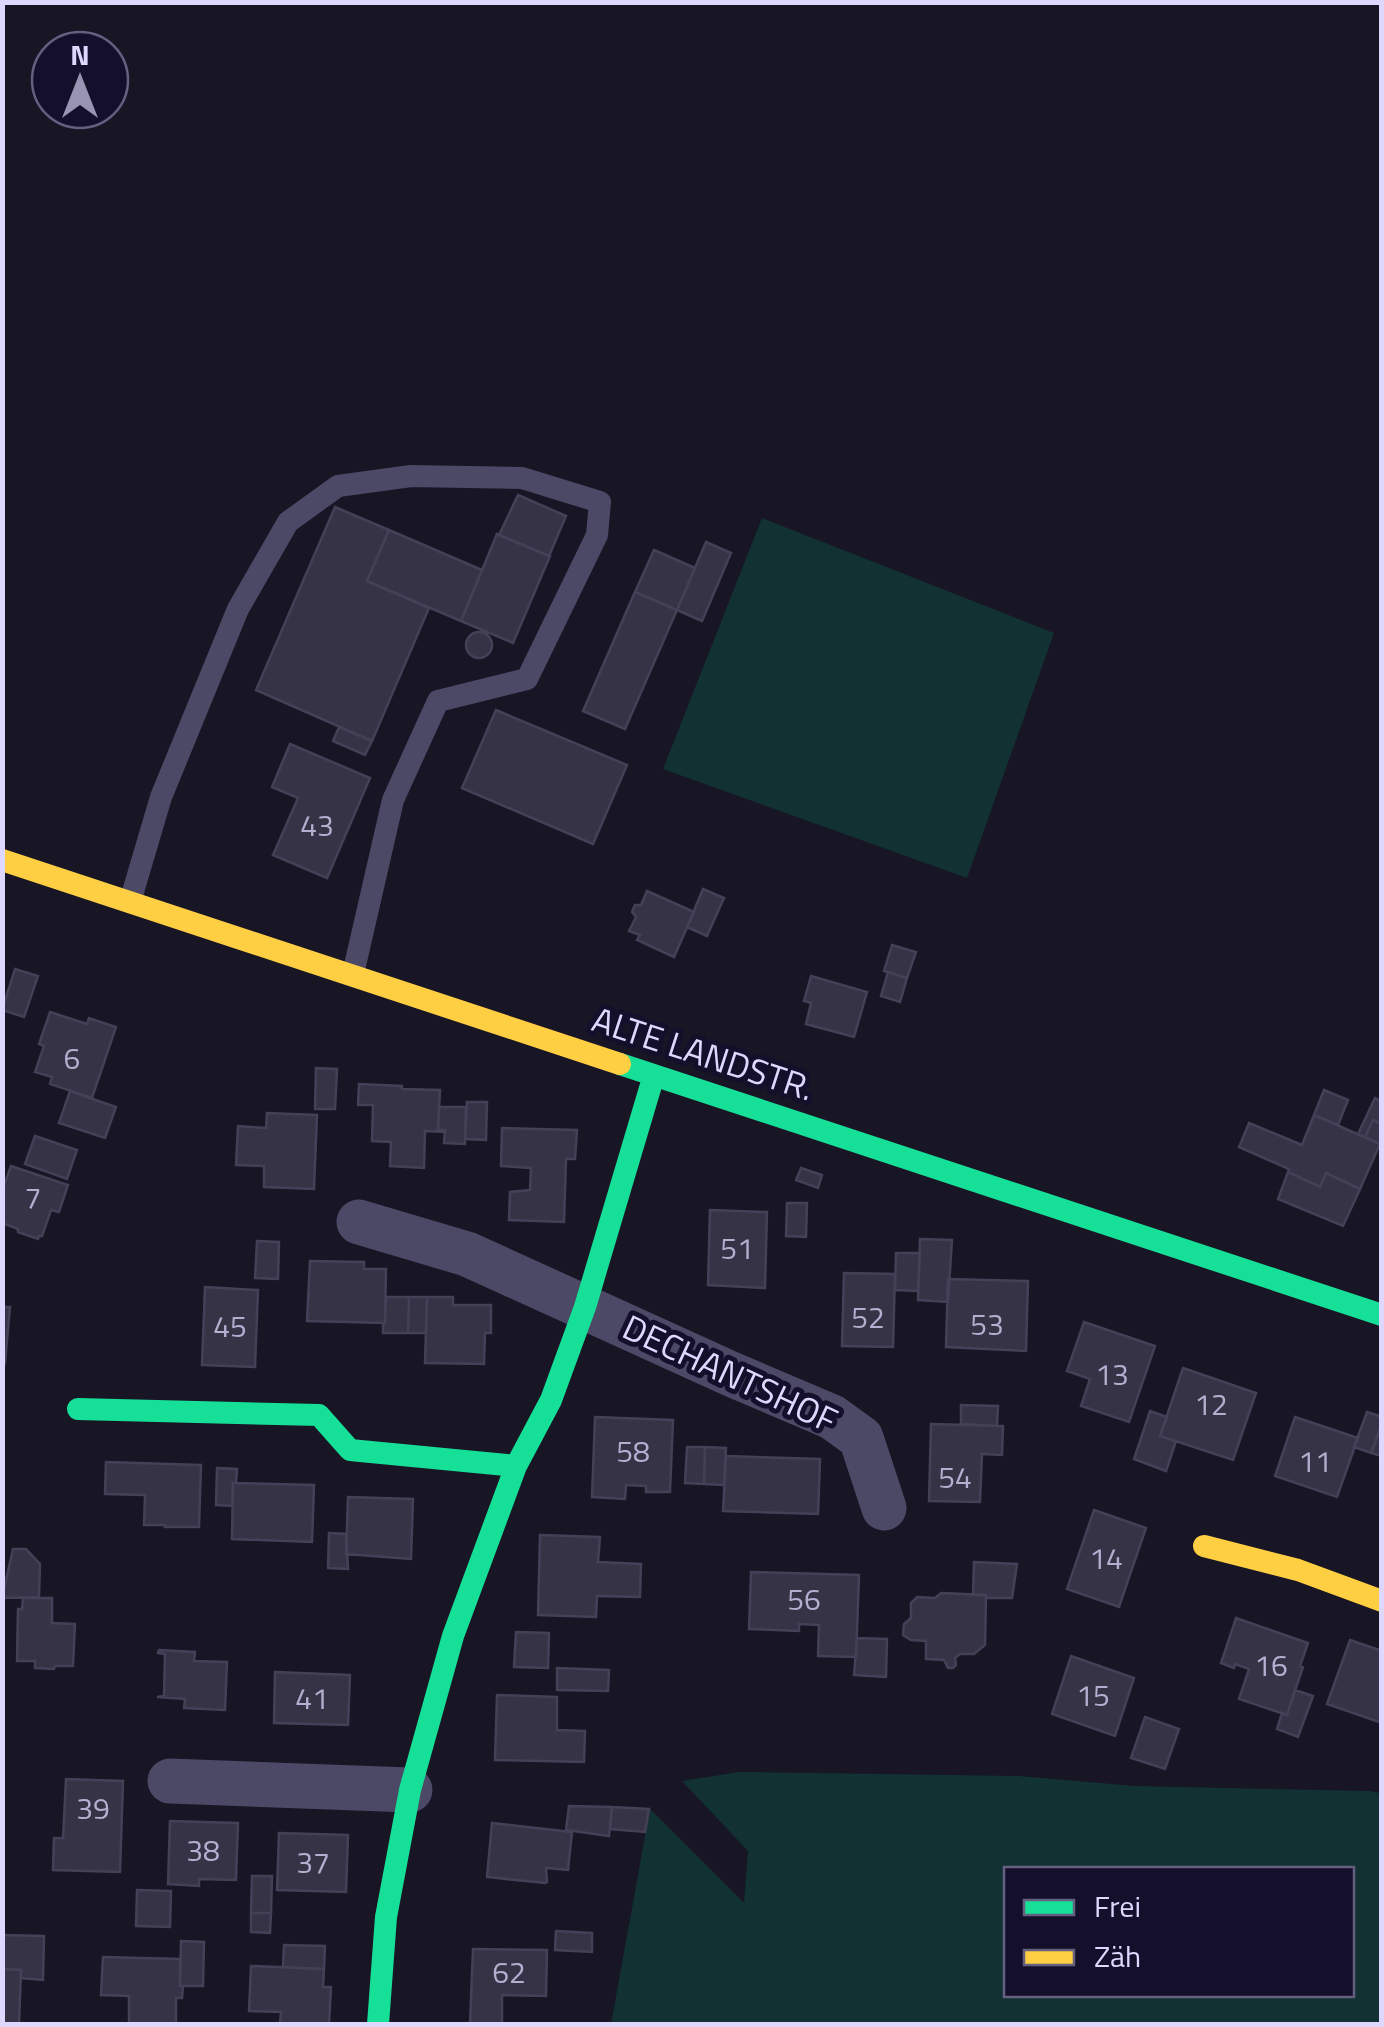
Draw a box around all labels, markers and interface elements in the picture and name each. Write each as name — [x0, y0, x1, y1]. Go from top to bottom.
north arrow — [30, 30, 130, 130]
text: N — [70, 33, 90, 76]
house number: 43 — [300, 802, 334, 848]
street label: ALTE LANDSTR. — [586, 992, 821, 1114]
house number: 6 — [64, 1035, 80, 1081]
house number: 7 — [25, 1174, 41, 1220]
house number: 51 — [720, 1225, 754, 1271]
house number: 52 — [851, 1294, 885, 1340]
street label: DECHANTSHOF — [614, 1300, 847, 1446]
house number: 53 — [970, 1301, 1004, 1347]
house number: 45 — [213, 1303, 247, 1349]
house number: 13 — [1095, 1351, 1129, 1397]
house number: 12 — [1194, 1381, 1228, 1427]
house number: 58 — [616, 1428, 650, 1474]
house number: 11 — [1298, 1438, 1332, 1484]
house number: 54 — [938, 1454, 972, 1500]
house number: 14 — [1089, 1535, 1123, 1581]
house number: 56 — [787, 1576, 821, 1622]
house number: 16 — [1254, 1642, 1288, 1688]
house number: 15 — [1076, 1672, 1110, 1718]
house number: 41 — [295, 1675, 329, 1721]
house number: 39 — [76, 1785, 110, 1831]
house number: 38 — [186, 1827, 220, 1873]
house number: 37 — [296, 1839, 330, 1885]
legend — [1004, 1867, 1354, 1997]
text: Frei — [1094, 1883, 1141, 1929]
text: Zäh — [1094, 1933, 1141, 1979]
house number: 62 — [492, 1949, 526, 1995]

